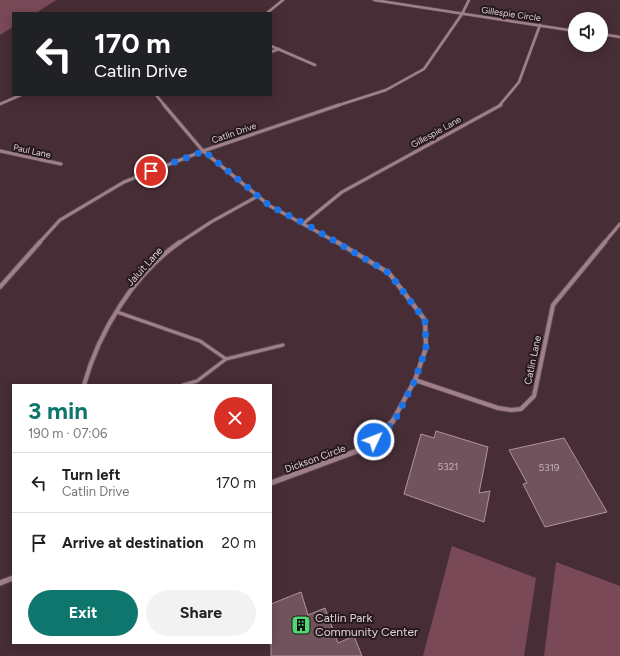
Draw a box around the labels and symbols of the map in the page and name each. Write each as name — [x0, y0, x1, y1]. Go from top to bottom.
street label: Gillespie Circle — [481, 4, 542, 23]
street label: Gillespie Lane — [409, 113, 463, 150]
street label: Catlin Drive — [210, 120, 258, 145]
street label: Paul Lane — [12, 141, 52, 160]
pin — [134, 154, 168, 188]
street label: Jaluit Lane — [123, 244, 166, 289]
street label: Catlin Lane — [521, 334, 544, 386]
position arrow — [353, 419, 395, 461]
street label: Dickson Circle — [283, 441, 348, 476]
house number: 5321 — [438, 460, 458, 473]
house number: 5319 — [539, 461, 560, 474]
place label: Catlin Park Community Center — [315, 611, 418, 639]
building icon: Catlin Park Community Center — [290, 614, 312, 636]

